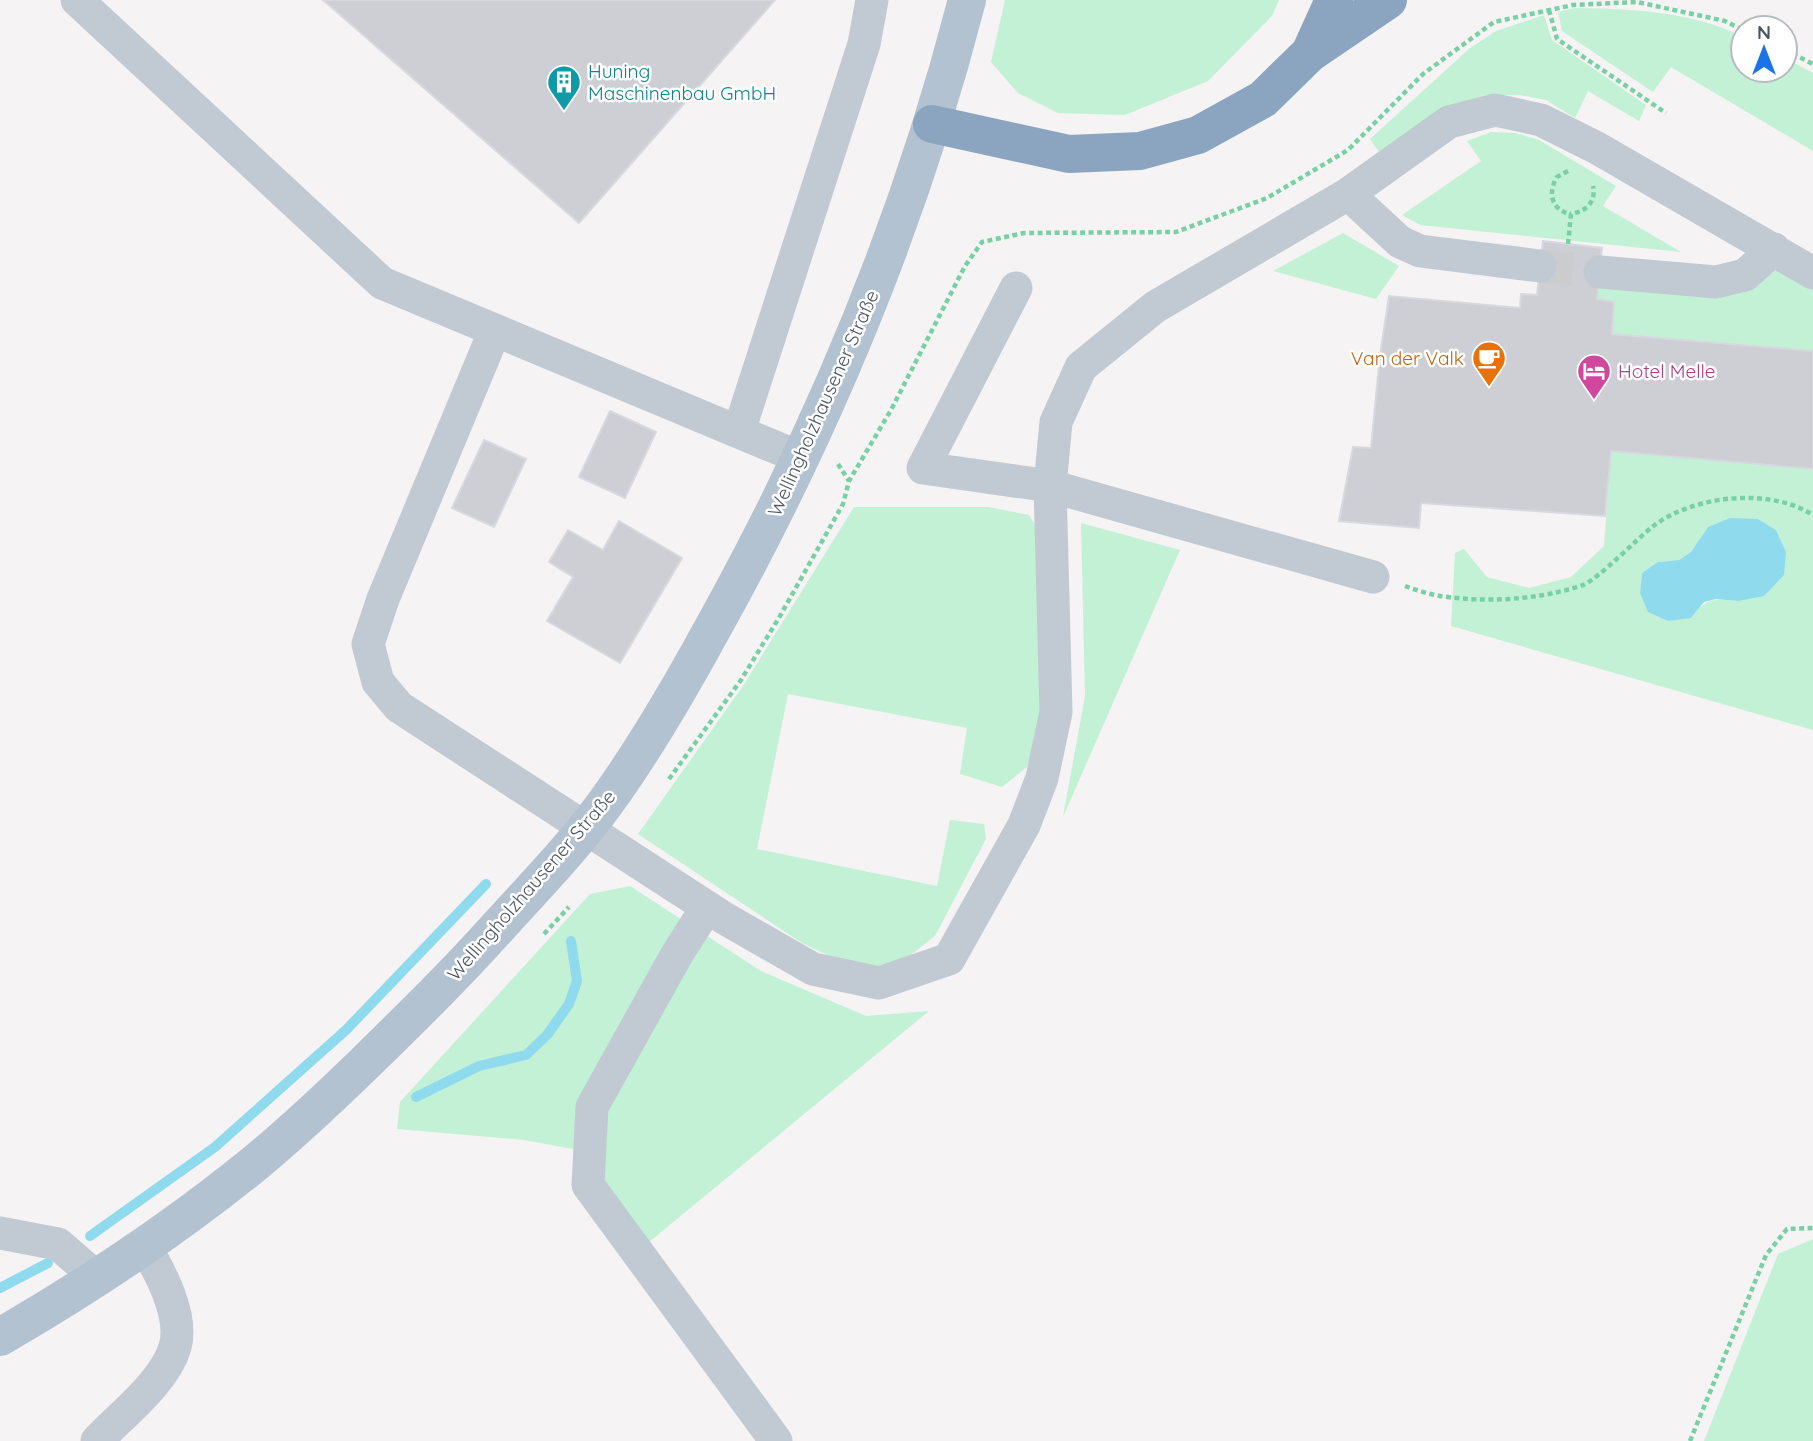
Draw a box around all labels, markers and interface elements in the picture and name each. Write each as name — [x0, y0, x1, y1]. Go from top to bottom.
north arrow — [1729, 14, 1799, 84]
text: N — [1757, 20, 1771, 44]
place label: Huning Maschinenbau GmbH — [588, 59, 776, 105]
building icon: Huning Maschinenbau GmbH — [545, 63, 583, 112]
street label: Wellingholzhausener Straße — [762, 286, 884, 520]
cafe icon: Van der Valk — [1470, 339, 1508, 388]
place label: Van der Valk — [1351, 346, 1464, 370]
hotel icon: Hotel Melle — [1575, 352, 1613, 401]
place label: Hotel Melle — [1618, 359, 1716, 383]
street label: Wellingholzhausener Straße — [442, 785, 620, 985]

